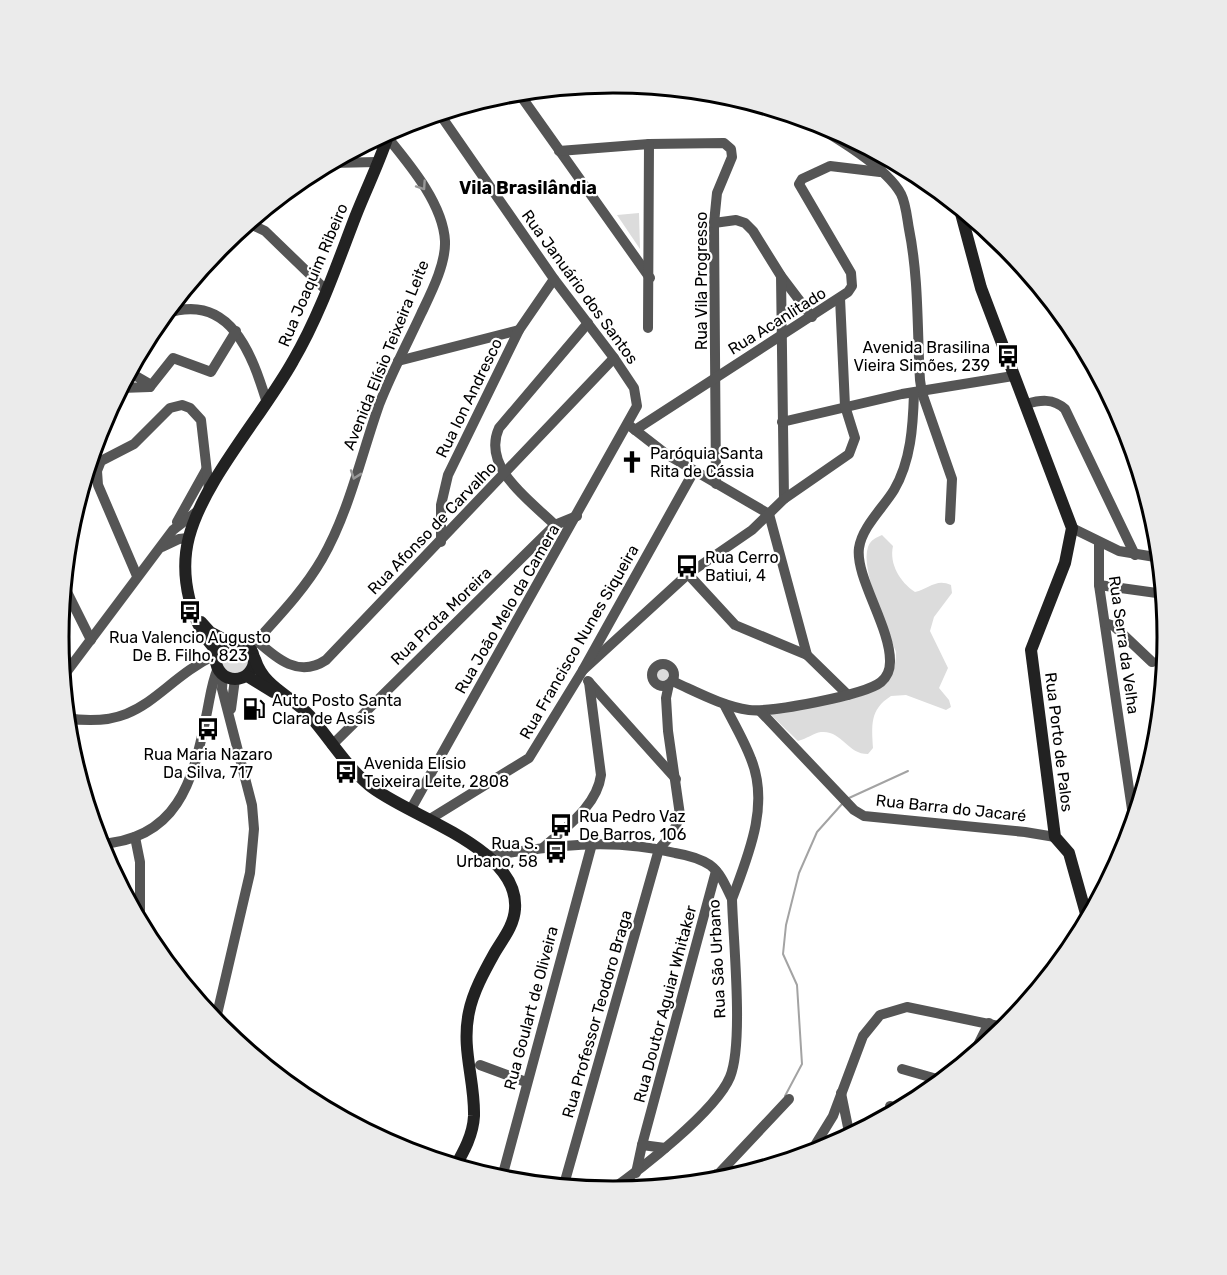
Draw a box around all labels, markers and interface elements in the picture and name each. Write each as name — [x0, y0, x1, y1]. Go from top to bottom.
district label: Vila Brasilândia — [459, 177, 597, 199]
one-way arrow — [415, 179, 426, 190]
street label: Rua Joaquim Ribeiro — [274, 200, 352, 350]
street label: Rua Januário dos Santos — [518, 206, 642, 368]
street label: Rua Vila Progresso — [692, 212, 711, 350]
street label: Avenida Elísio Teixeira Leite — [339, 257, 433, 453]
street label: Rua Acanlitado — [724, 283, 830, 359]
street label: Rua Ion Andresco — [432, 335, 506, 461]
place label: Avenida Brasilina Vieira Simões, 239 — [853, 338, 990, 375]
bus stop icon: Avenida Brasilina Vieira Simões, 239 — [995, 343, 1021, 369]
place label: Paróquia Santa Rita de Cássia — [650, 444, 763, 481]
church icon: Paróquia Santa Rita de Cássia — [619, 449, 645, 475]
street label: Rua Afonso de Carvalho — [364, 458, 500, 598]
one-way arrow — [350, 469, 362, 480]
street label: Rua João Melo da Camera — [451, 521, 563, 697]
street label: Rua Francisco Nunes Siqueira — [515, 541, 643, 743]
place label: Rua Cerro Batiui, 4 — [705, 548, 779, 585]
bus stop icon: Rua Cerro Batiui, 4 — [674, 553, 700, 579]
street label: Rua Prota Moreira — [387, 563, 495, 669]
street label: Rua Serra da Velha — [1105, 575, 1143, 715]
bus stop icon: Rua Valencio Augusto De B. Filho, 823 — [177, 599, 203, 625]
place label: Rua Valencio Augusto De B. Filho, 823 — [109, 628, 271, 665]
street label: Rua Porto de Palos — [1041, 671, 1077, 813]
place label: Auto Posto Santa Clara de Assis — [272, 691, 402, 728]
fuel station icon: Auto Posto Santa Clara de Assis — [241, 696, 267, 722]
bus stop icon: Rua Maria Nazaro Da Silva, 717 — [195, 716, 221, 742]
place label: Rua Maria Nazaro Da Silva, 717 — [143, 745, 273, 782]
place label: Avenida Elísio Teixeira Leite, 2808 — [364, 754, 509, 791]
bus stop icon: Avenida Elísio Teixeira Leite, 2808 — [333, 759, 359, 785]
street label: Rua Barra do Jacaré — [875, 791, 1027, 825]
place label: Rua Pedro Vaz De Barros, 106 — [579, 807, 687, 844]
bus stop icon: Rua Pedro Vaz De Barros, 106 — [548, 812, 574, 838]
place label: Rua S. Urbano, 58 — [456, 834, 538, 871]
bus stop icon: Rua S. Urbano, 58 — [543, 839, 569, 865]
street label: Rua São Urbano — [704, 899, 730, 1019]
street label: Rua Doutor Aguiar Whitaker — [629, 903, 701, 1105]
street label: Rua Professor Teodoro Braga — [558, 908, 636, 1120]
street label: Rua Goulart de Oliveira — [500, 924, 562, 1092]

